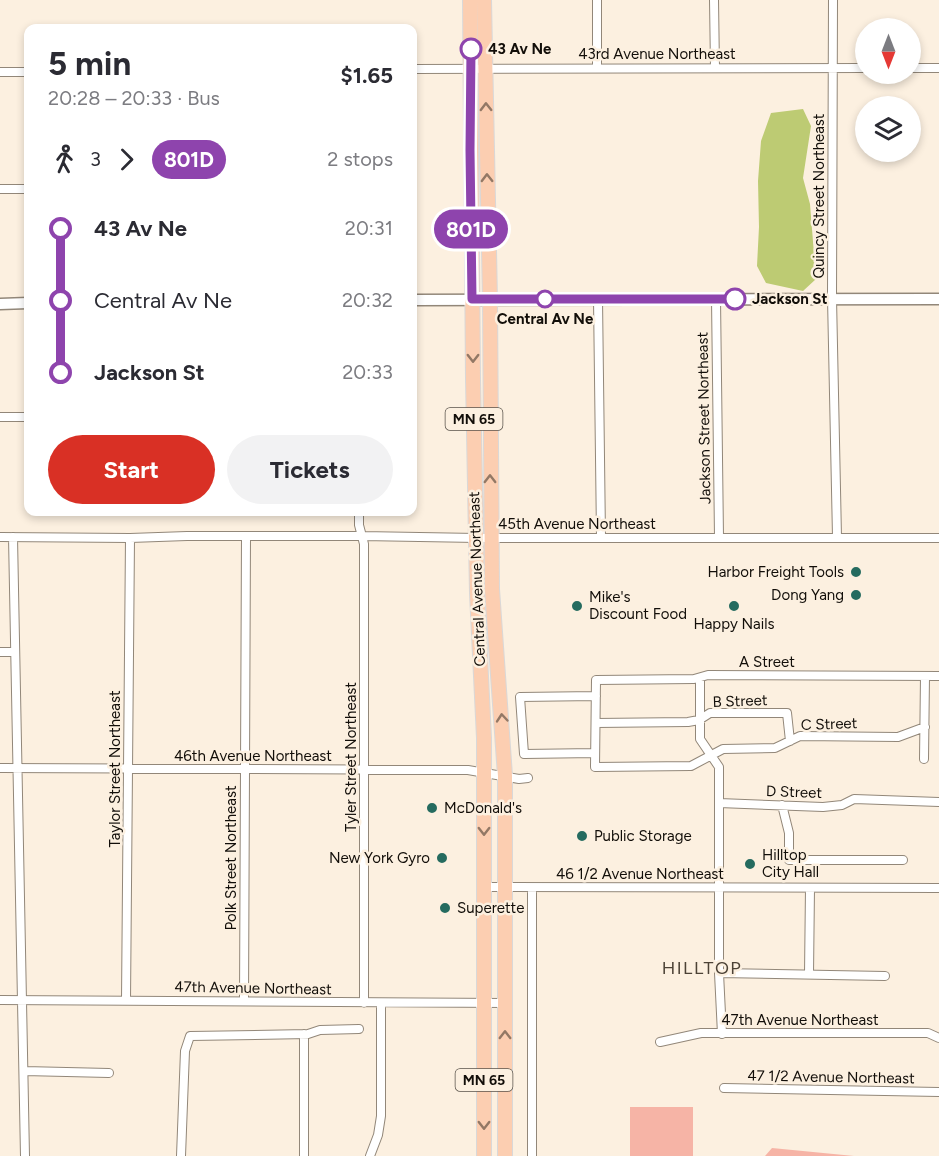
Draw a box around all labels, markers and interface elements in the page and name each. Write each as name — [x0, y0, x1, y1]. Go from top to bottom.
north arrow — [855, 18, 921, 84]
map controls — [855, 18, 921, 162]
marker: 43 Av Ne — [460, 38, 482, 60]
place label: 43 Av Ne — [488, 40, 552, 58]
text: 5 min — [48, 44, 131, 83]
street label: 43rd Avenue Northeast — [578, 45, 736, 63]
text: $1.65 — [341, 62, 393, 89]
text: 20:28 – 20:33 · Bus — [48, 86, 220, 110]
button: layers — [855, 96, 921, 162]
one-way arrow — [480, 103, 492, 112]
street label: Quincy Street Northeast — [810, 113, 828, 279]
icon: walk — [48, 143, 81, 176]
icon: forward — [110, 143, 143, 176]
text: 3 — [90, 147, 101, 171]
text: 801D — [164, 147, 214, 172]
text: 2 stops — [327, 147, 393, 171]
one-way arrow — [481, 174, 493, 183]
line badge: 801D — [429, 210, 513, 248]
text: 43 Av Ne — [94, 215, 187, 242]
text: 20:31 — [345, 216, 393, 240]
text: 801D — [446, 217, 496, 242]
text: Central Av Ne — [94, 287, 232, 314]
text: 20:32 — [342, 288, 393, 312]
marker: Jackson St — [724, 288, 746, 310]
marker: Central Av Ne — [536, 290, 554, 308]
place label: Jackson St — [752, 290, 827, 308]
place label: Central Av Ne — [497, 310, 594, 328]
street label: Jackson Street Northeast — [693, 331, 715, 504]
one-way arrow — [467, 353, 479, 362]
text: Jackson St — [94, 359, 205, 386]
text: 20:33 — [342, 360, 393, 384]
road number: MN 65 — [446, 408, 502, 430]
button: Start — [48, 435, 215, 504]
button: Tickets — [227, 435, 393, 504]
one-way arrow — [484, 475, 496, 484]
street label: Central Avenue Northeast — [465, 491, 489, 667]
street label: 45th Avenue Northeast — [498, 515, 656, 533]
place label: Harbor Freight Tools — [707, 563, 844, 581]
marker: Harbor Freight Tools — [849, 565, 863, 579]
place label: Dong Yang — [771, 586, 844, 604]
place label: Mike's Discount Food — [589, 588, 687, 623]
marker: Dong Yang — [849, 588, 863, 602]
marker: Mike's Discount Food — [570, 599, 584, 613]
marker: Happy Nails — [727, 599, 741, 613]
place label: Happy Nails — [693, 615, 775, 633]
street label: A Street — [739, 653, 795, 671]
street label: Tyler Street Northeast — [342, 682, 360, 832]
street label: Taylor Street Northeast — [106, 690, 124, 848]
street label: B Street — [712, 691, 768, 711]
one-way arrow — [495, 713, 508, 722]
street label: C Street — [800, 714, 858, 734]
street label: 46th Avenue Northeast — [174, 747, 332, 765]
street label: D Street — [766, 782, 823, 802]
street label: Polk Street Northeast — [222, 785, 240, 931]
place label: McDonald's — [444, 799, 522, 817]
marker: McDonald's — [425, 801, 439, 815]
one-way arrow — [478, 826, 490, 835]
place label: Public Storage — [594, 827, 692, 845]
marker: Public Storage — [575, 829, 589, 843]
place label: Hilltop City Hall — [762, 846, 819, 881]
place label: New York Gyro — [329, 849, 430, 867]
marker: New York Gyro — [435, 851, 449, 865]
marker: Hilltop City Hall — [743, 857, 757, 871]
street label: 46 1/2 Avenue Northeast — [556, 865, 724, 883]
place label: Superette — [457, 899, 524, 917]
marker: Superette — [438, 901, 452, 915]
district label: HILLTOP — [662, 957, 742, 979]
street label: 47th Avenue Northeast — [174, 978, 332, 998]
street label: 47th Avenue Northeast — [721, 1011, 879, 1029]
one-way arrow — [499, 1030, 511, 1039]
street label: 47 1/2 Avenue Northeast — [747, 1067, 915, 1087]
road number: MN 65 — [456, 1069, 512, 1091]
one-way arrow — [478, 1120, 490, 1129]

